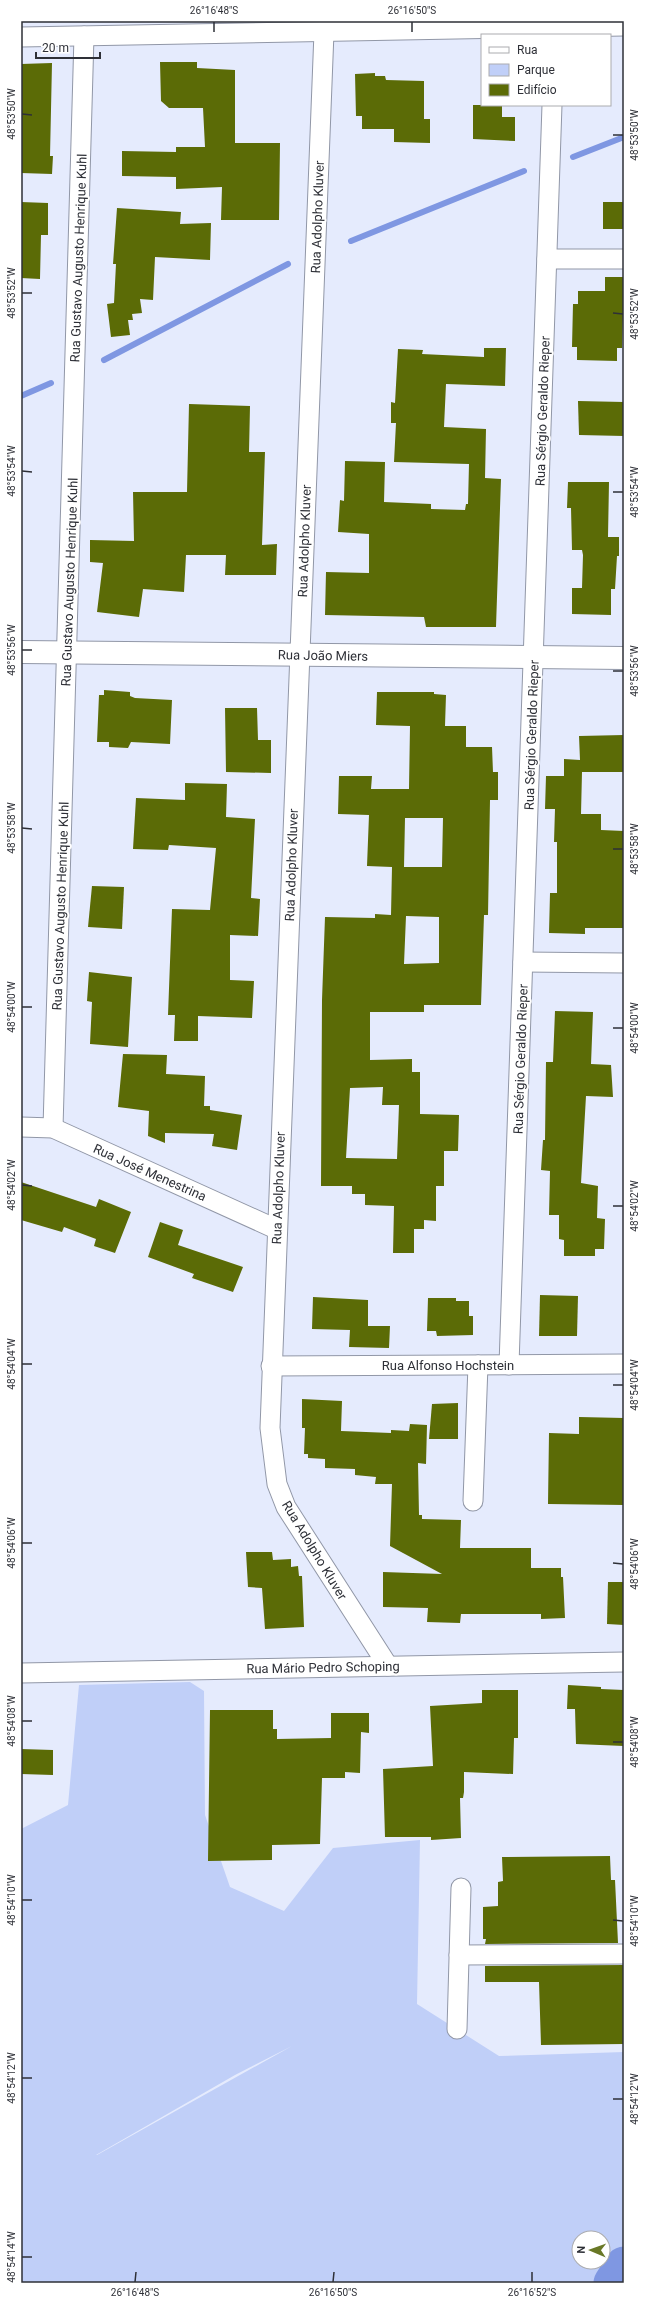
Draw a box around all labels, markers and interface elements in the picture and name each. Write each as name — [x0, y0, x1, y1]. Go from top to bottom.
text: 26°16'48"S — [190, 5, 238, 16]
text: 26°16'50"S — [388, 5, 436, 16]
scale bar — [36, 34, 100, 60]
legend — [481, 34, 611, 106]
text: 20 m — [42, 41, 69, 55]
text: Rua — [517, 43, 538, 57]
text: Parque — [517, 63, 555, 77]
text: Edifício — [517, 83, 557, 97]
text: 48°53'50"W — [6, 88, 17, 140]
text: 48°53'50"W — [629, 109, 640, 161]
street label: Rua Gustavo Augusto Henrique Kuhl — [67, 153, 90, 363]
street label: Rua Adolpho Kluver — [308, 160, 327, 274]
text: 48°53'52"W — [6, 267, 17, 319]
text: 48°53'52"W — [629, 288, 640, 340]
street label: Rua Sérgio Geraldo Rieper — [532, 335, 553, 486]
text: 48°53'54"W — [6, 445, 17, 497]
text: 48°53'54"W — [629, 466, 640, 518]
street label: Rua Gustavo Augusto Henrique Kuhl — [58, 477, 81, 687]
street label: Rua Adolpho Kluver — [295, 484, 314, 598]
text: 48°53'56"W — [6, 624, 17, 676]
text: 48°53'56"W — [629, 645, 640, 697]
street label: Rua João Miers — [278, 647, 369, 664]
street label: Rua Sérgio Geraldo Rieper — [521, 659, 542, 810]
street label: Rua Gustavo Augusto Henrique Kuhl — [49, 801, 72, 1011]
text: 48°53'58"W — [6, 802, 17, 854]
street label: Rua Adolpho Kluver — [282, 808, 301, 922]
text: 48°53'58"W — [629, 823, 640, 875]
text: 48°54'00"W — [6, 981, 17, 1033]
street label: Rua Sérgio Geraldo Rieper — [510, 983, 531, 1134]
text: 48°54'00"W — [629, 1002, 640, 1054]
street label: Rua Adolpho Kluver — [269, 1131, 288, 1245]
street label: Rua José Menestrina — [91, 1141, 209, 1204]
text: 48°54'02"W — [6, 1159, 17, 1211]
text: 48°54'02"W — [629, 1180, 640, 1232]
text: 48°54'04"W — [6, 1338, 17, 1390]
street label: Rua Alfonso Hochstein — [382, 1358, 514, 1373]
text: 48°54'04"W — [629, 1359, 640, 1411]
street label: Rua Adolpho Kluver — [279, 1498, 350, 1603]
text: 48°54'06"W — [6, 1517, 17, 1569]
text: 48°54'06"W — [629, 1538, 640, 1590]
street label: Rua Mário Pedro Schoping — [246, 1659, 400, 1676]
text: 48°54'08"W — [6, 1695, 17, 1747]
text: 48°54'08"W — [629, 1716, 640, 1768]
text: 48°54'10"W — [6, 1874, 17, 1926]
text: 48°54'10"W — [629, 1895, 640, 1947]
text: 48°54'12"W — [6, 2052, 17, 2104]
text: 48°54'12"W — [629, 2073, 640, 2125]
north arrow — [571, 2230, 611, 2270]
text: 48°54'14"W — [6, 2231, 17, 2283]
text: N — [575, 2245, 588, 2254]
text: 26°16'48"S — [111, 2287, 159, 2298]
text: 26°16'50"S — [309, 2287, 357, 2298]
text: 26°16'52"S — [508, 2287, 556, 2298]

